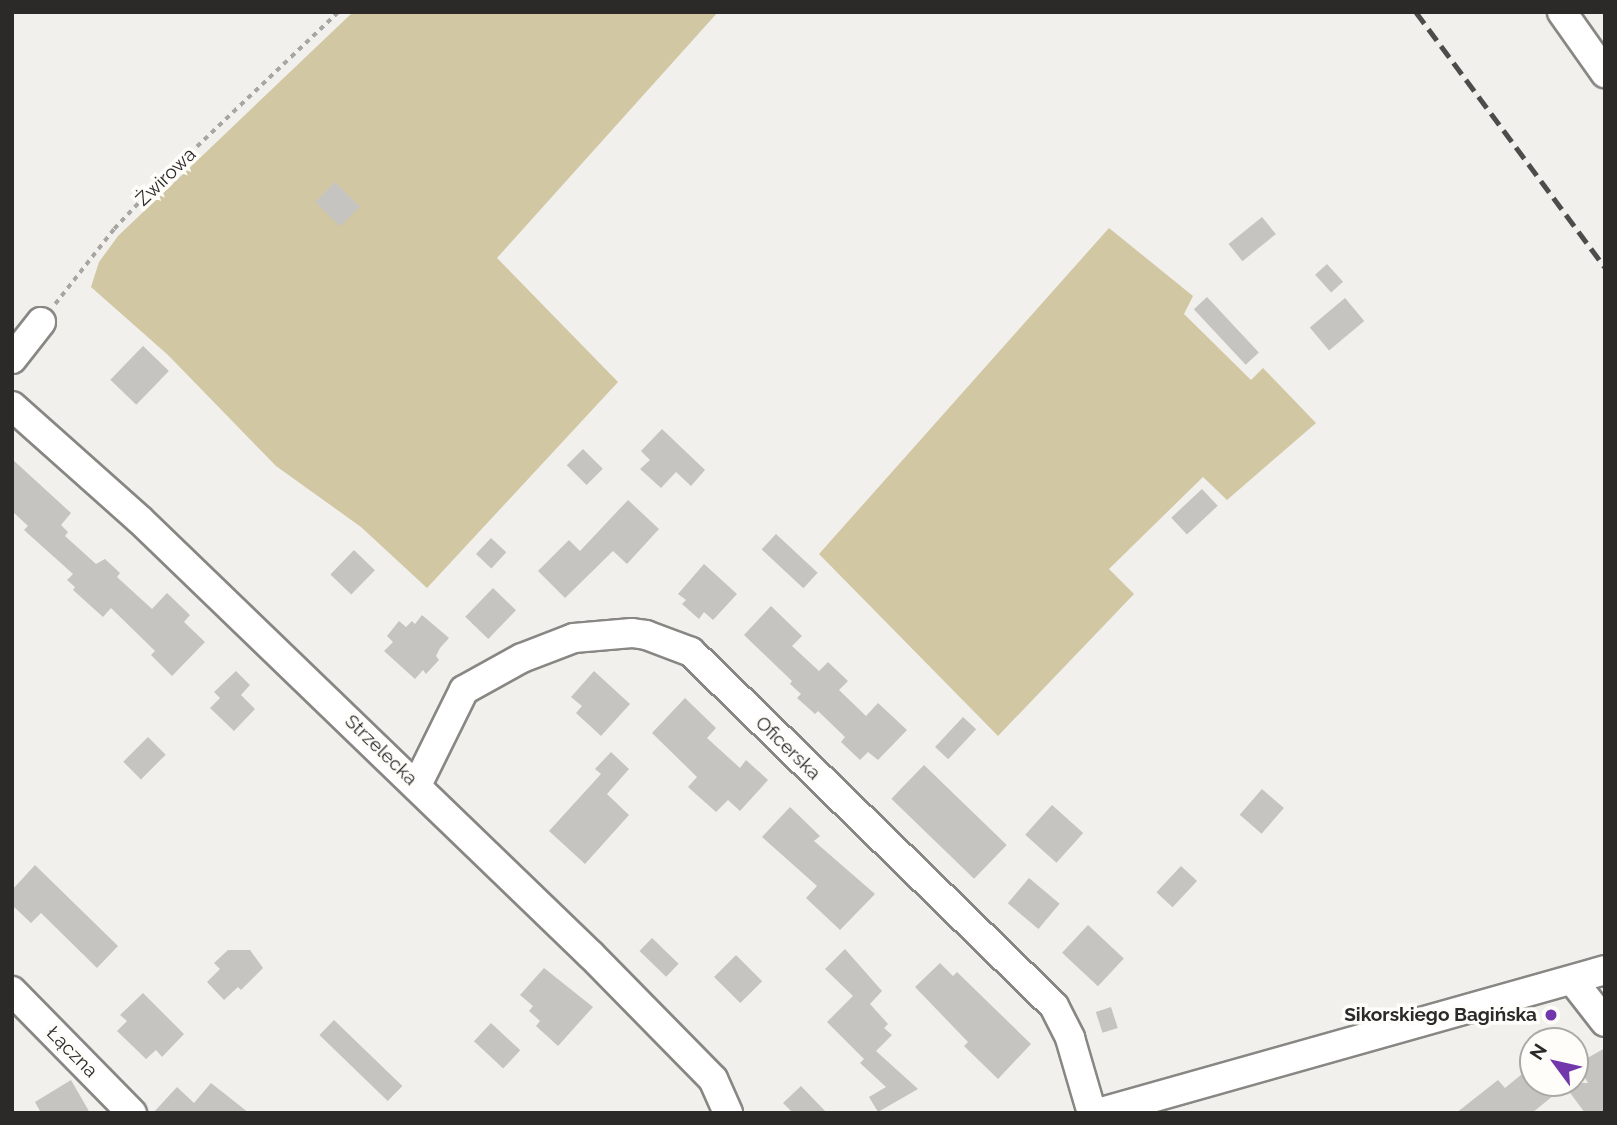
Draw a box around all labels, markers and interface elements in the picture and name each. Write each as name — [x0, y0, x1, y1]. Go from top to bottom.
street label: Żwirowa — [131, 143, 201, 211]
street label: Strzelecka — [340, 710, 422, 790]
street label: Oficerska — [751, 711, 825, 785]
place label: Sikorskiego Bagińska — [1344, 1004, 1537, 1026]
marker: Sikorskiego Bagińska — [1543, 1007, 1559, 1023]
street label: Łączna — [42, 1022, 102, 1082]
north arrow — [1519, 1027, 1589, 1097]
text: N — [1525, 1040, 1551, 1064]

